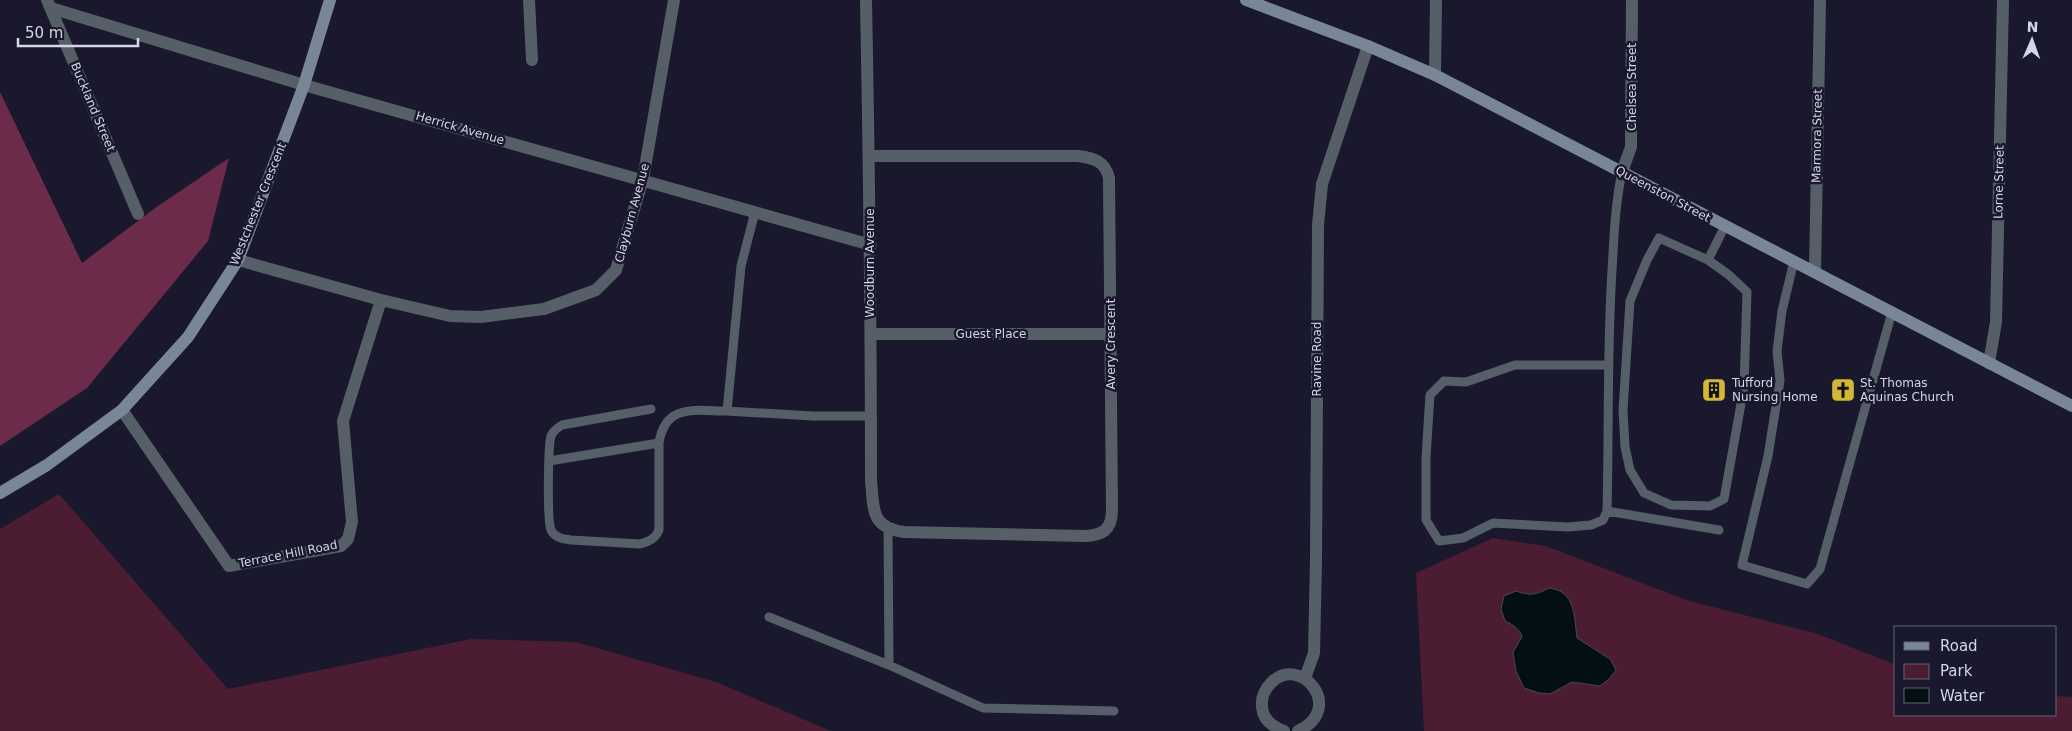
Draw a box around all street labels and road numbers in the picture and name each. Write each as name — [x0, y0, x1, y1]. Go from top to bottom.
street label: Chelsea Street — [1625, 43, 1639, 131]
street label: Buckland Street — [68, 60, 118, 154]
street label: Marmora Street — [1809, 89, 1825, 183]
street label: Herrick Avenue — [414, 109, 506, 147]
street label: Westchester Crescent — [227, 140, 289, 267]
street label: Lorne Street — [1991, 145, 2007, 219]
street label: Clayburn Avenue — [612, 162, 652, 264]
street label: Queenston Street — [1613, 163, 1713, 225]
street label: Woodburn Avenue — [863, 208, 877, 318]
street label: Avery Crescent — [1104, 298, 1118, 389]
street label: Ravine Road — [1310, 322, 1324, 396]
street label: Guest Place — [956, 327, 1026, 341]
street label: Terrace Hill Road — [236, 538, 339, 571]

